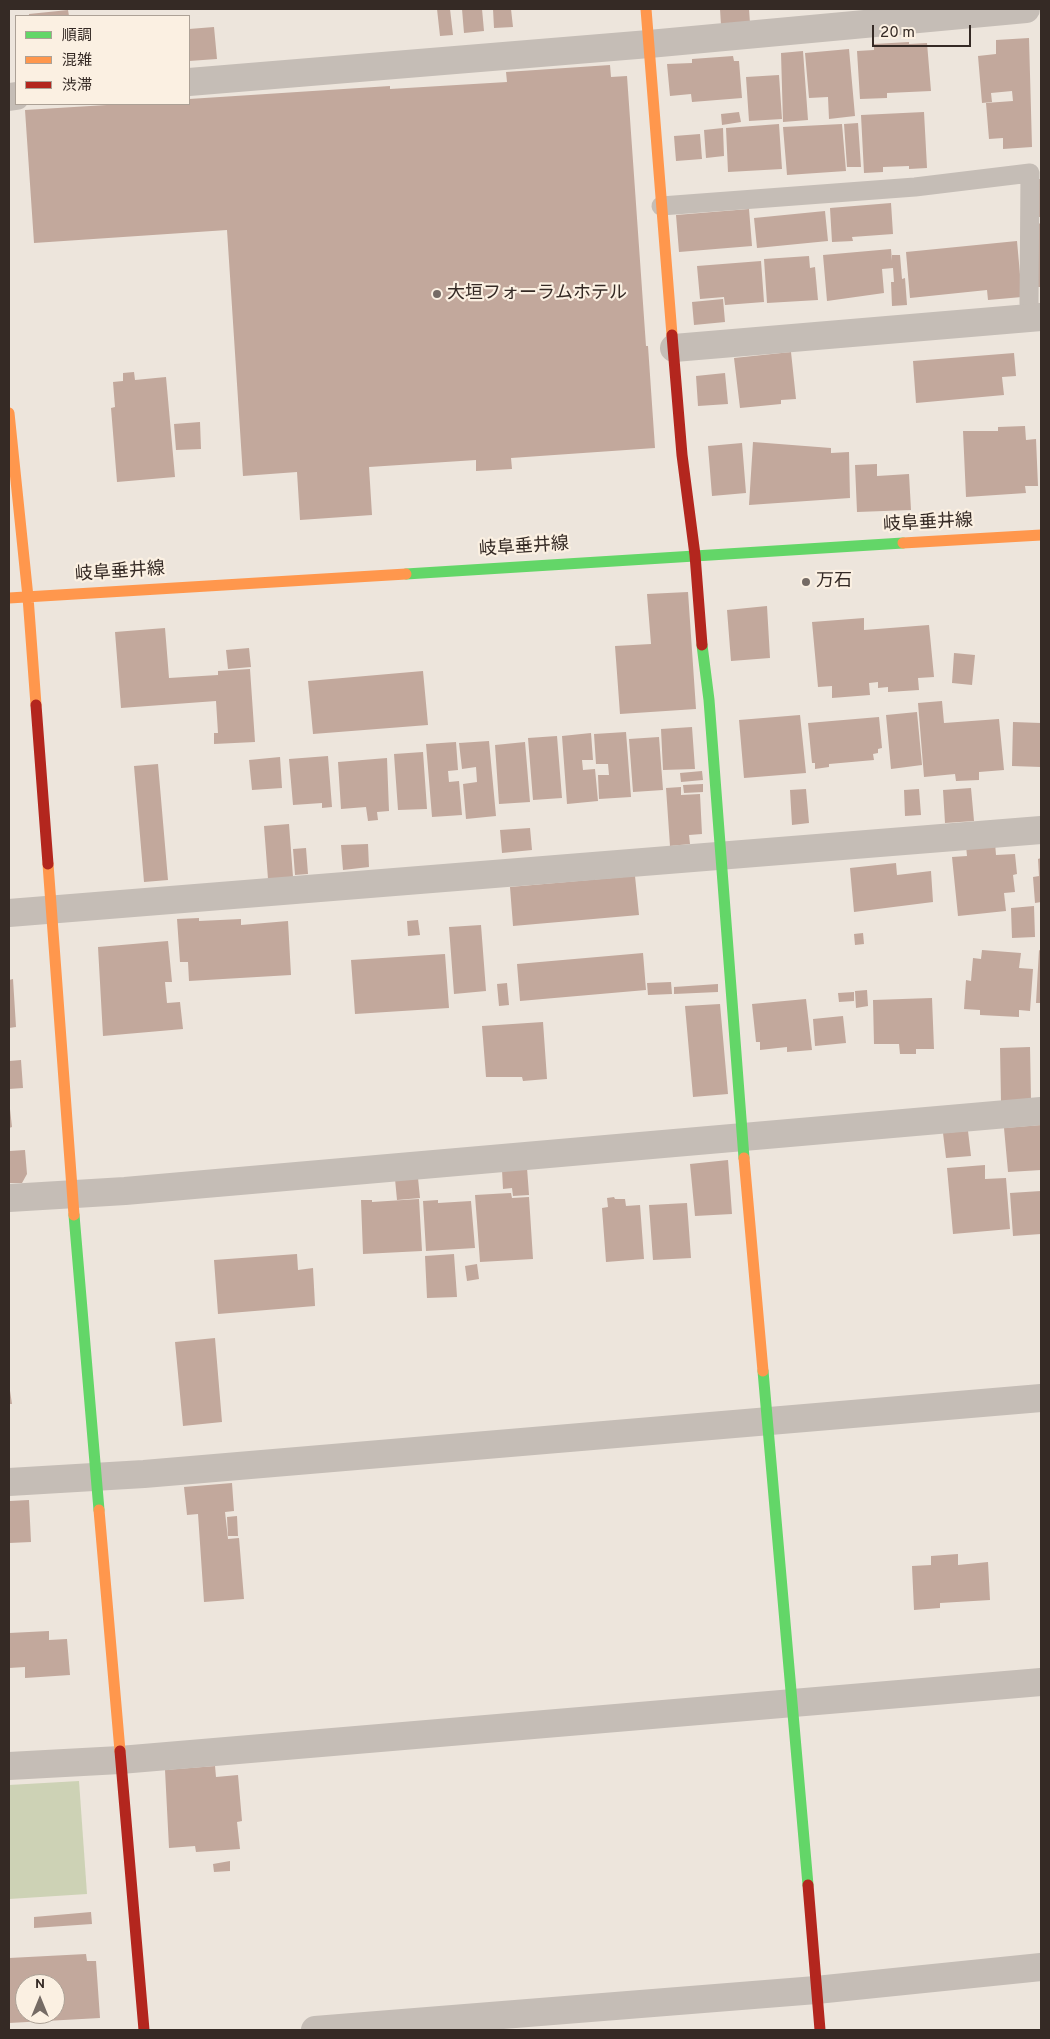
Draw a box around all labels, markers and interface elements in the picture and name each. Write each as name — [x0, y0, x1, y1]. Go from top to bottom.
legend — [15, 15, 190, 105]
scale bar — [875, 15, 974, 47]
text: 20 m — [880, 24, 915, 43]
text: 順調 — [62, 27, 92, 46]
text: 混雑 — [62, 52, 92, 71]
text: 渋滞 — [62, 77, 92, 96]
place label: 大垣フォーラムホテル — [447, 283, 627, 305]
marker: 大垣フォーラムホテル — [431, 288, 443, 300]
street label: 岐阜垂井線 — [882, 511, 974, 537]
street label: 岐阜垂井線 — [478, 534, 570, 562]
street label: 岐阜垂井線 — [74, 559, 166, 587]
place label: 万石 — [816, 571, 852, 593]
marker: 万石 — [800, 576, 812, 588]
north arrow — [15, 1974, 65, 2024]
text: N — [35, 1976, 45, 1993]

